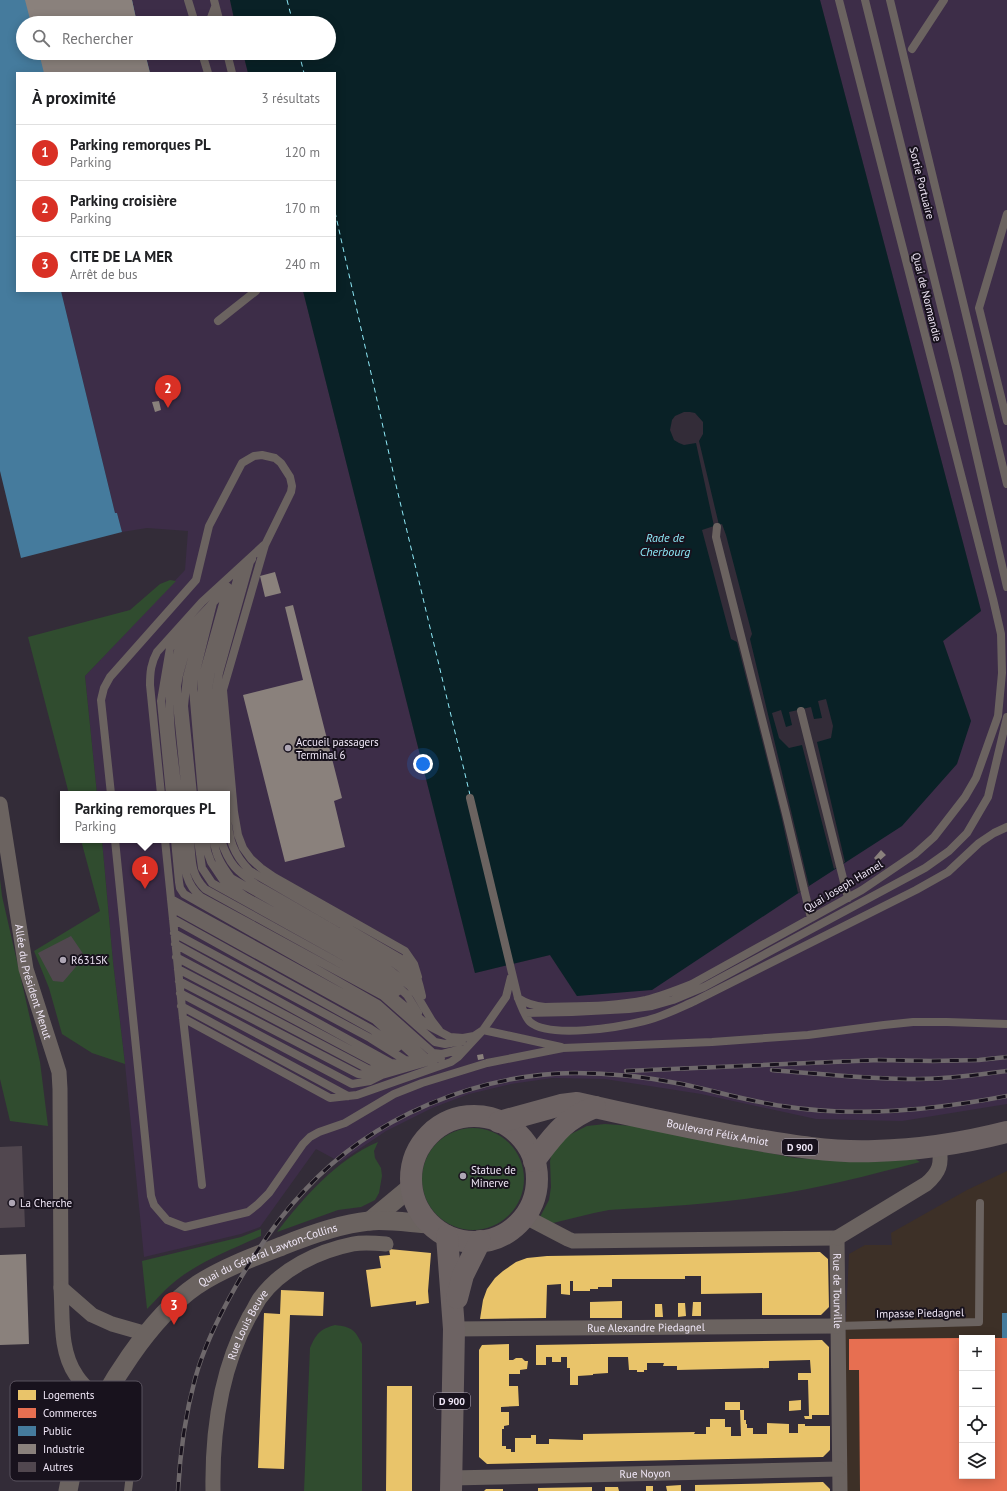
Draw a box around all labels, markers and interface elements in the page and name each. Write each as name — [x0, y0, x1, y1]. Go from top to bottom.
search box — [16, 16, 336, 60]
icon: search — [30, 27, 52, 49]
text: Rechercher — [62, 29, 133, 48]
text: À proximité — [32, 87, 116, 109]
text: 3 résultats — [261, 90, 320, 107]
text: Parking remorques PL — [70, 135, 211, 154]
text: 1 — [41, 144, 49, 161]
text: 120 m — [285, 144, 320, 161]
street label: Sortie Portuaire — [906, 145, 938, 221]
text: Parking — [70, 154, 111, 171]
text: Parking croisière — [70, 191, 177, 210]
text: 2 — [41, 200, 49, 217]
text: 170 m — [285, 200, 320, 217]
text: Parking — [70, 210, 111, 227]
text: CITE DE LA MER — [70, 247, 173, 266]
street label: Quai de Normandie — [909, 251, 945, 343]
text: 3 — [41, 256, 49, 273]
text: 240 m — [285, 256, 320, 273]
text: Arrêt de bus — [70, 266, 138, 283]
pin: 2 — [155, 375, 181, 408]
water label: Rade de Cherbourg — [640, 530, 690, 559]
place label: Accueil passagers Terminal 6 — [296, 735, 379, 762]
marker: Accueil passagers Terminal 6 — [283, 743, 293, 753]
your location — [413, 754, 433, 774]
popup — [60, 791, 230, 843]
text: Parking remorques PL — [75, 799, 215, 818]
text: Parking — [75, 818, 116, 835]
pin: 1 — [132, 856, 158, 889]
street label: Quai Joseph Hamel — [801, 857, 886, 915]
street label: Allée du Président Menut — [12, 923, 55, 1041]
place label: R631SK — [71, 953, 108, 967]
marker: R631SK — [58, 955, 68, 965]
street label: Boulevard Félix Amiot — [665, 1116, 770, 1149]
road number: D 900 — [782, 1139, 818, 1155]
place label: Statue de Minerve — [471, 1163, 516, 1190]
marker: Statue de Minerve — [458, 1171, 468, 1181]
place label: La Cherche — [20, 1196, 72, 1210]
marker: La Cherche — [7, 1198, 17, 1208]
street label: Quai du Général Lawton-Collins — [195, 1220, 339, 1290]
street label: Rue de Tourville — [830, 1253, 845, 1329]
street label: Rue Louis Beuve — [224, 1286, 271, 1362]
pin: 3 — [161, 1292, 187, 1325]
street label: Impasse Piedagnel — [876, 1305, 965, 1321]
street label: Rue Alexandre Piedagnel — [587, 1320, 706, 1335]
map controls — [959, 1335, 995, 1479]
button: + — [959, 1335, 995, 1371]
button: − — [959, 1371, 995, 1407]
legend — [10, 1381, 142, 1481]
text: Logements — [43, 1388, 95, 1402]
road number: D 900 — [434, 1393, 470, 1409]
text: Commerces — [43, 1406, 97, 1420]
button: locate — [959, 1407, 995, 1443]
text: Public — [43, 1424, 72, 1438]
text: Industrie — [43, 1442, 85, 1456]
button: layers — [959, 1443, 995, 1479]
text: Autres — [43, 1460, 73, 1474]
street label: Rue Noyon — [619, 1466, 671, 1481]

